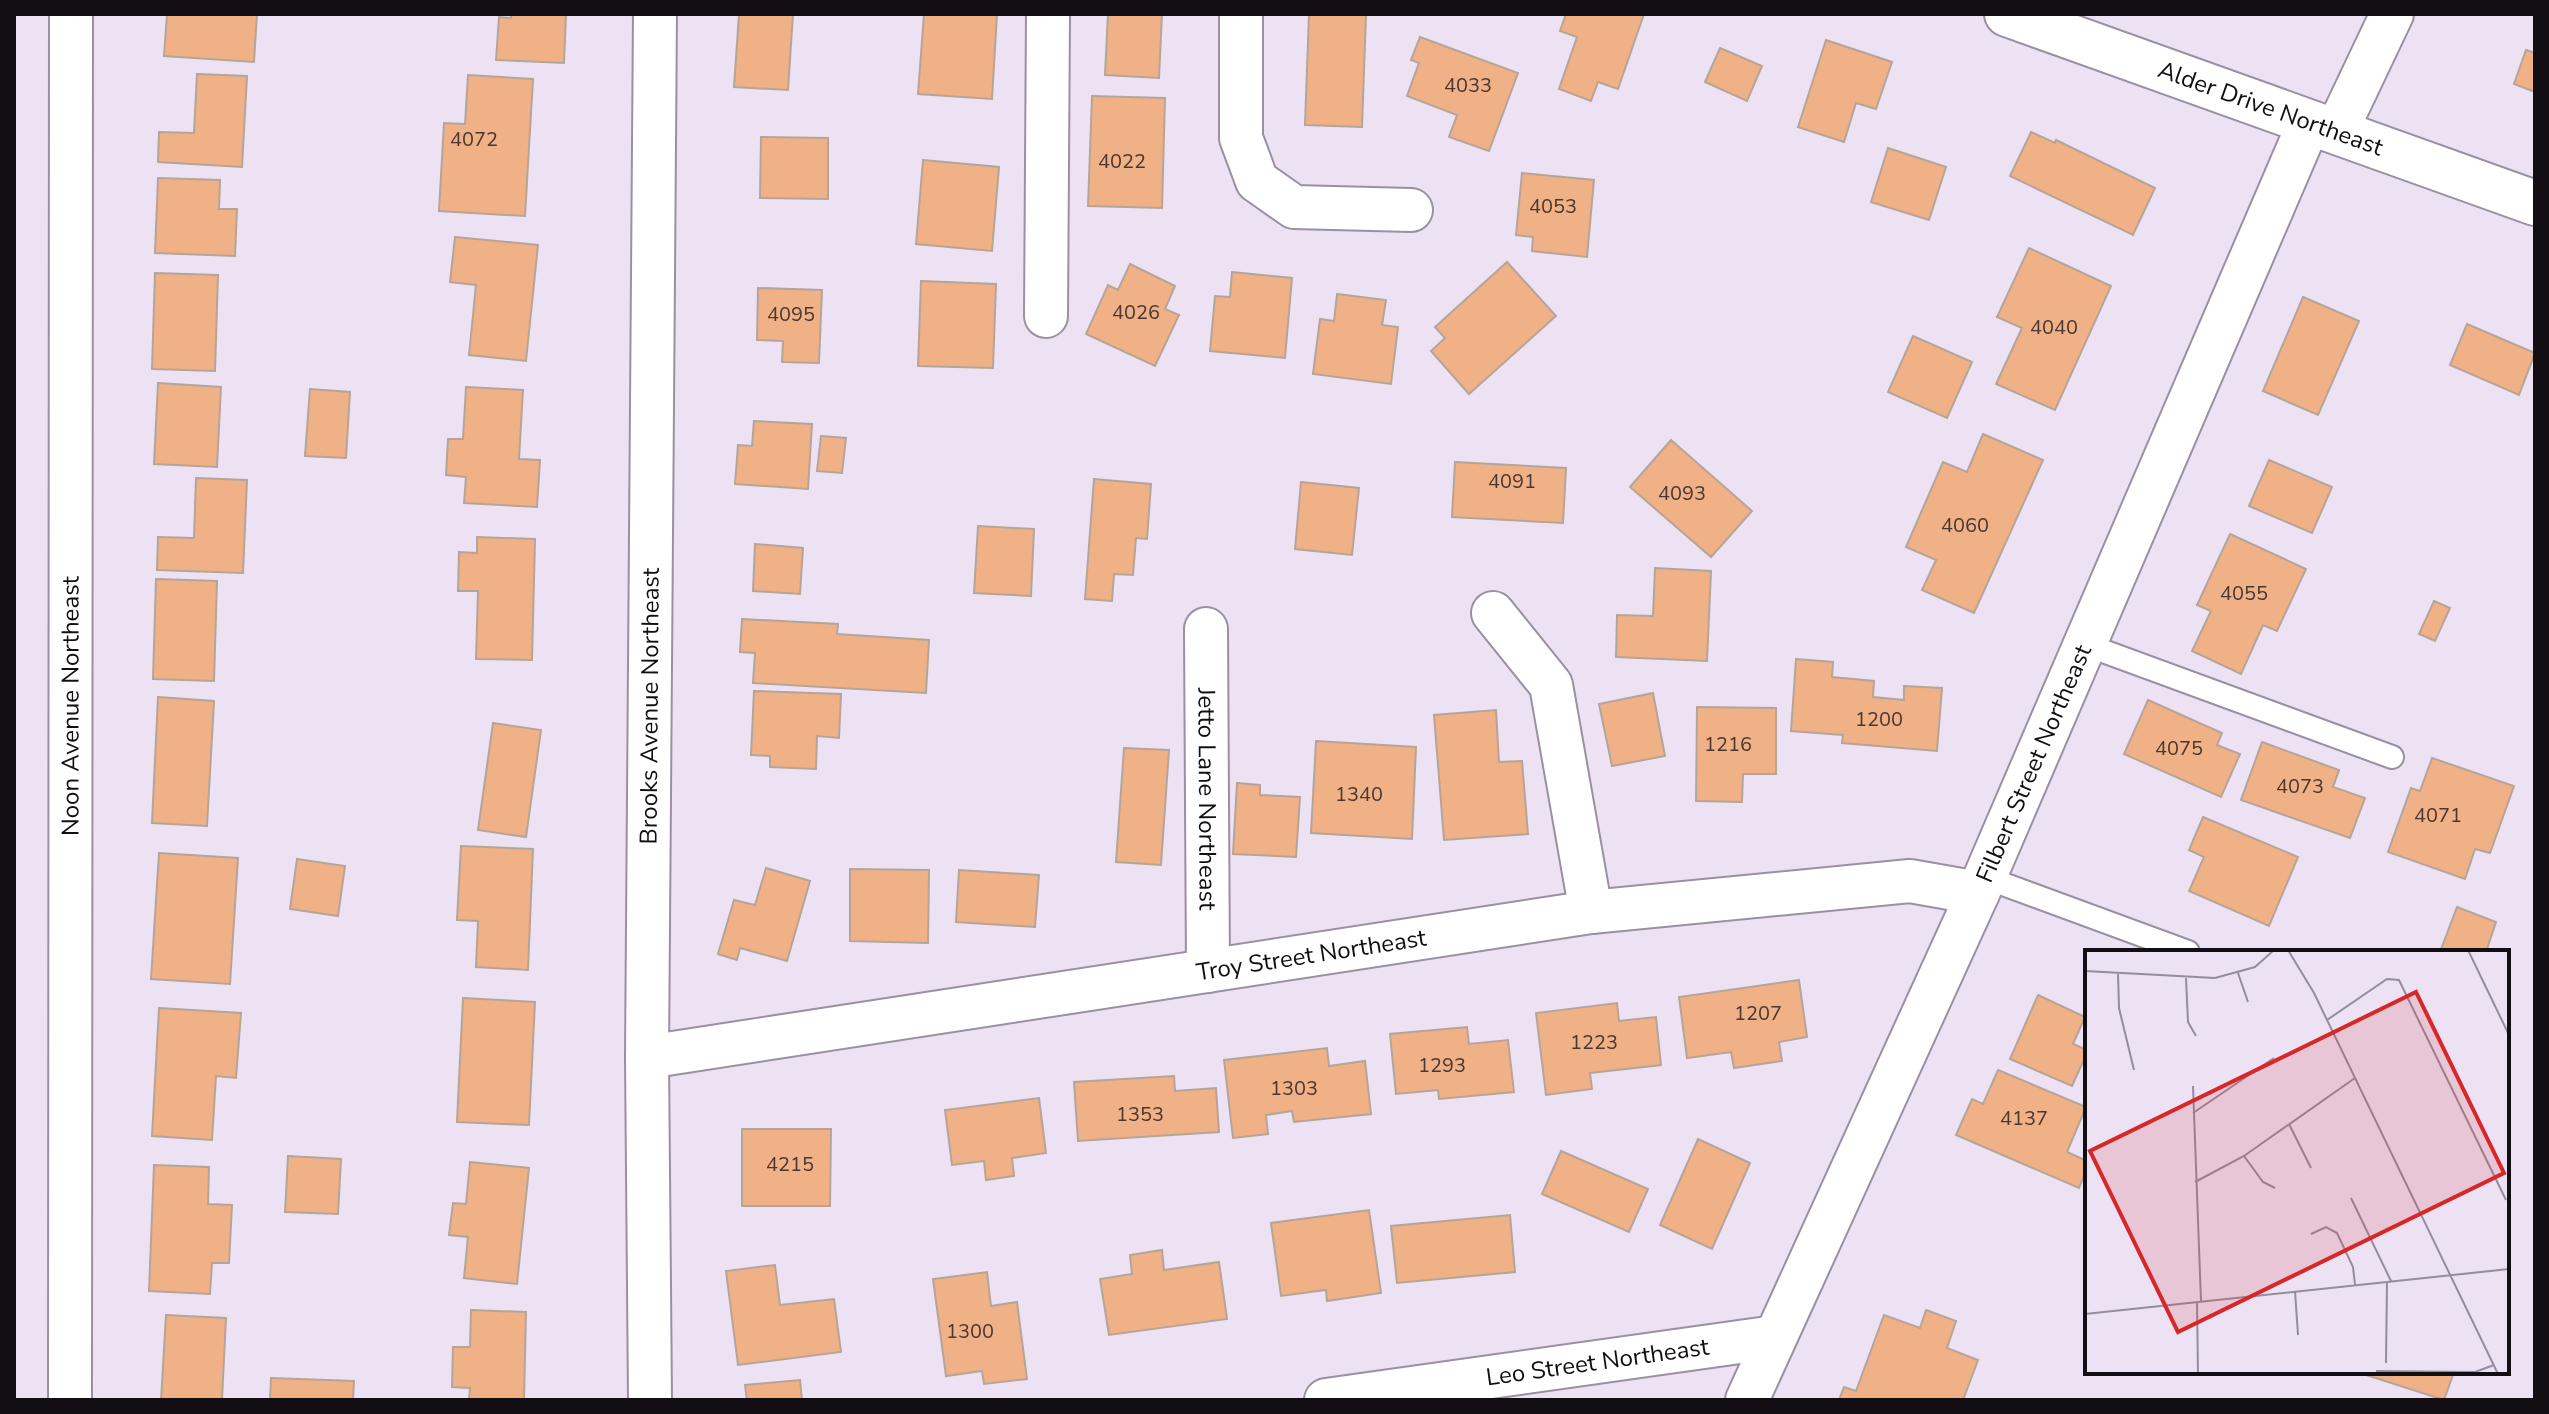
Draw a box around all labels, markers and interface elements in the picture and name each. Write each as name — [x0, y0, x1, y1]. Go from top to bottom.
street label: Alder Drive Northeast — [2154, 53, 2388, 164]
house number: 4033 — [1444, 72, 1492, 99]
house number: 4072 — [450, 126, 498, 153]
house number: 4022 — [1098, 148, 1146, 175]
house number: 4053 — [1529, 193, 1577, 220]
house number: 4026 — [1112, 299, 1160, 326]
house number: 4095 — [767, 301, 815, 328]
house number: 4040 — [2030, 314, 2078, 341]
house number: 4091 — [1488, 468, 1536, 495]
house number: 4093 — [1658, 480, 1706, 507]
house number: 4060 — [1941, 512, 1989, 539]
street label: Brooks Avenue Northeast — [633, 567, 667, 844]
street label: Noon Avenue Northeast — [54, 575, 87, 836]
house number: 4055 — [2220, 580, 2268, 607]
street label: Filbert Street Northeast — [1968, 639, 2099, 887]
street label: Jetto Lane Northeast — [1190, 687, 1224, 911]
house number: 1200 — [1855, 706, 1903, 733]
house number: 1216 — [1704, 731, 1752, 758]
house number: 4075 — [2155, 735, 2203, 762]
house number: 4073 — [2276, 773, 2324, 800]
house number: 1340 — [1335, 781, 1383, 808]
house number: 4071 — [2414, 802, 2462, 829]
street label: Troy Street Northeast — [1194, 921, 1429, 988]
inset map — [2085, 950, 2509, 1374]
house number: 1207 — [1734, 1000, 1782, 1027]
house number: 1223 — [1570, 1029, 1618, 1056]
house number: 1293 — [1418, 1052, 1466, 1079]
house number: 1303 — [1270, 1075, 1318, 1102]
house number: 1353 — [1116, 1101, 1164, 1128]
house number: 4137 — [2000, 1105, 2048, 1132]
house number: 4215 — [766, 1151, 814, 1178]
house number: 1300 — [946, 1318, 994, 1345]
street label: Leo Street Northeast — [1484, 1330, 1711, 1393]

